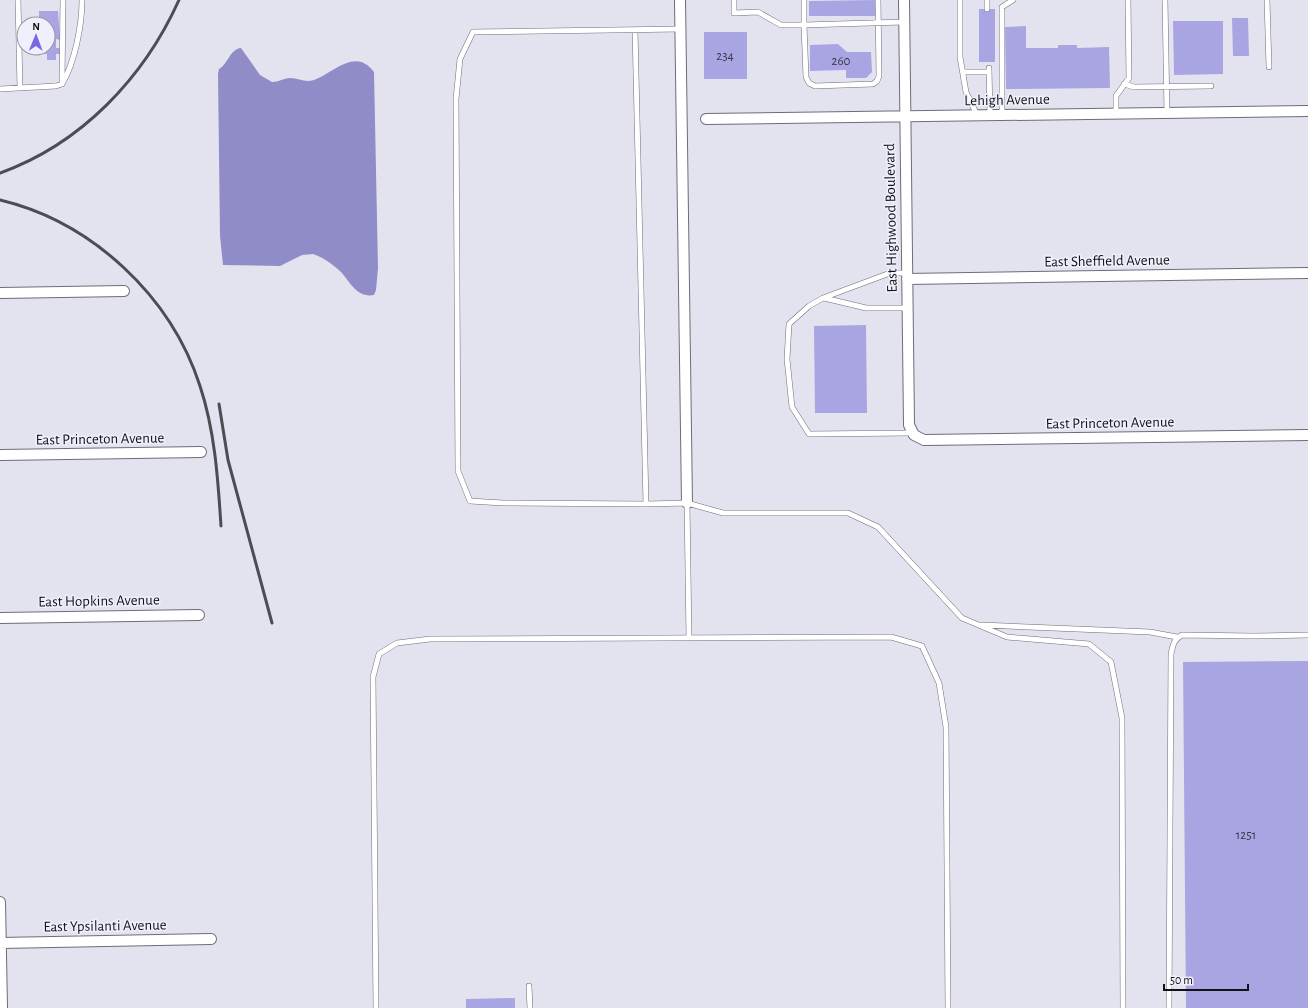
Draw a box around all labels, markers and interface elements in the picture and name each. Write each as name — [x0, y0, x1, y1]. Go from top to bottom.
north arrow — [16, 16, 56, 56]
text: N — [32, 21, 40, 32]
house number: 234 — [716, 50, 734, 63]
house number: 260 — [832, 55, 851, 68]
street label: Lehigh Avenue — [964, 92, 1050, 108]
street label: East Highwood Boulevard — [882, 143, 900, 293]
street label: East Sheffield Avenue — [1044, 252, 1170, 270]
street label: East Princeton Avenue — [1045, 414, 1175, 432]
street label: East Princeton Avenue — [35, 430, 165, 448]
street label: East Hopkins Avenue — [38, 592, 160, 610]
house number: 1251 — [1236, 829, 1256, 842]
street label: East Ypsilanti Avenue — [43, 917, 167, 935]
scale bar — [1164, 966, 1248, 992]
text: 50 m — [1170, 974, 1193, 986]

